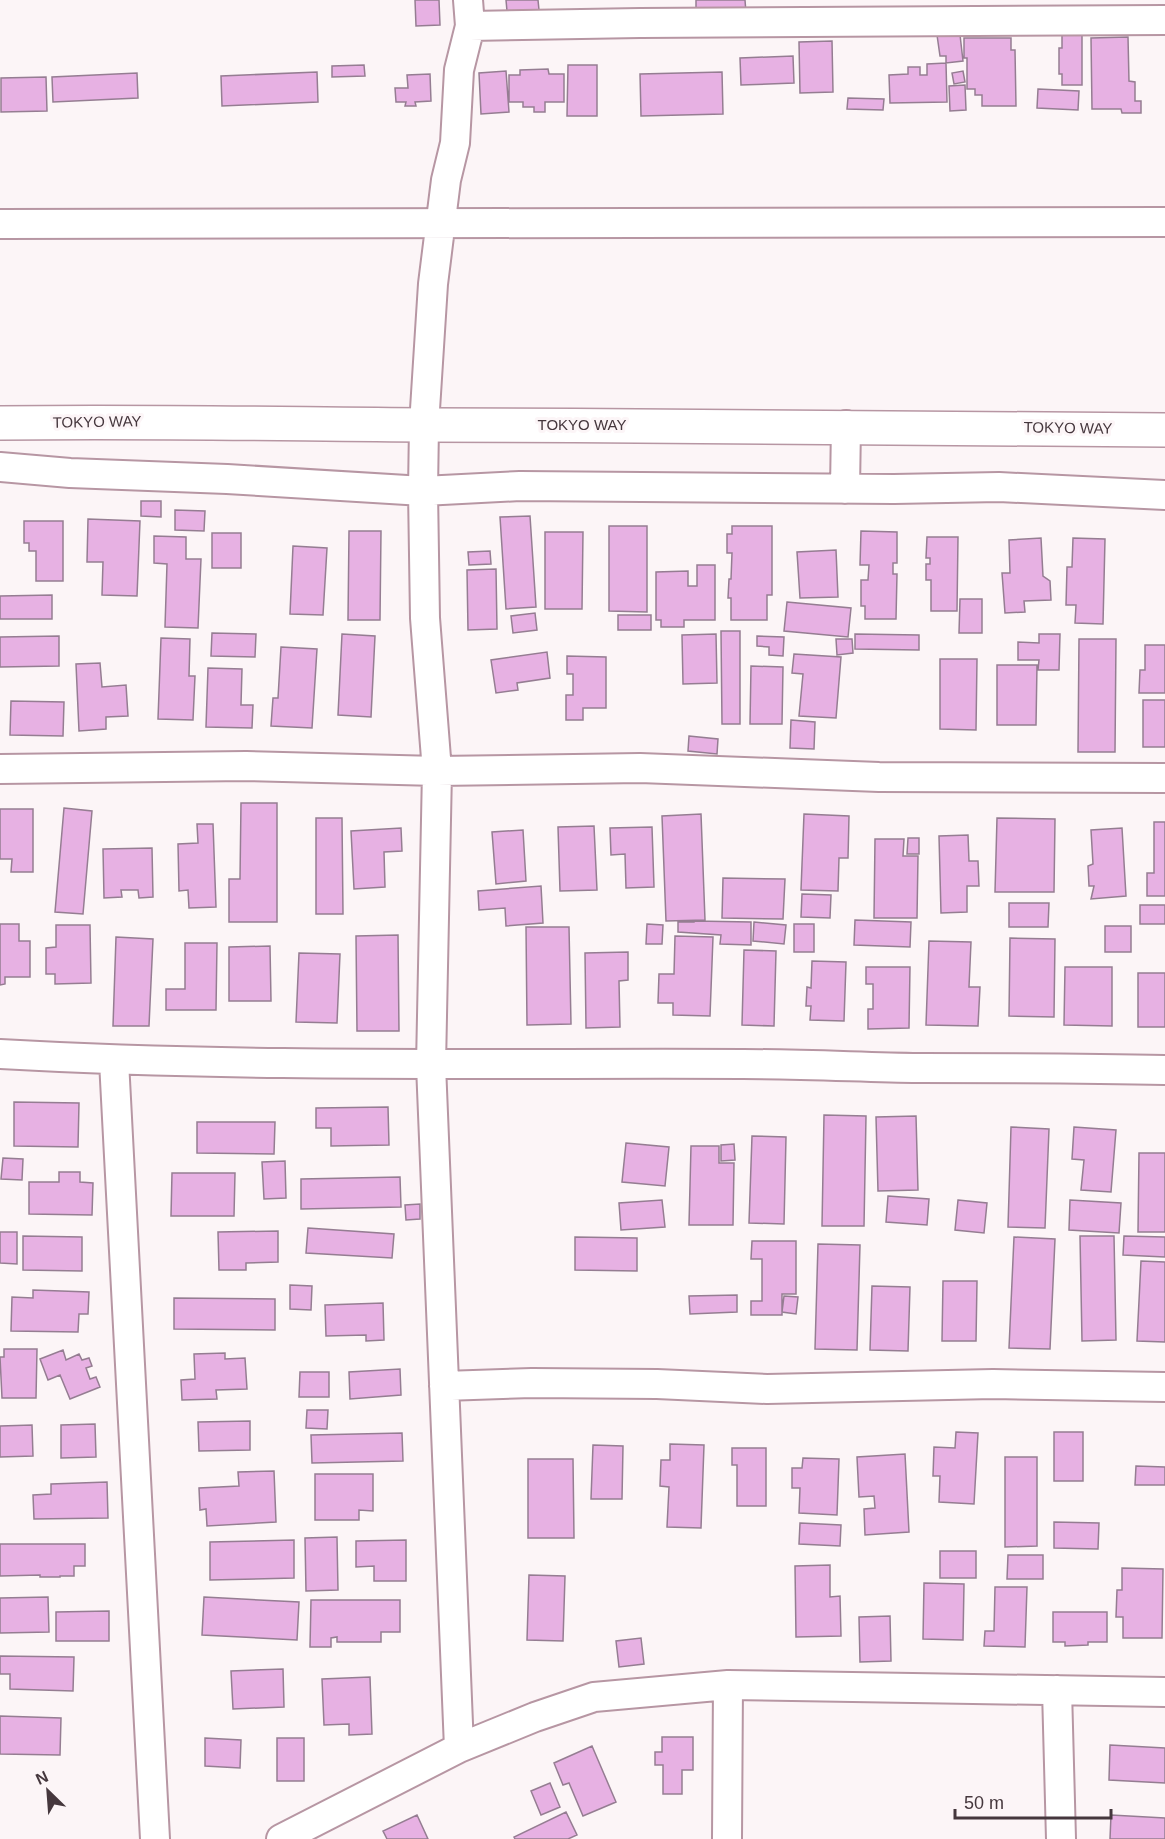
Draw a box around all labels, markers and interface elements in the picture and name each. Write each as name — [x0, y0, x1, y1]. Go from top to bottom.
street label: TOKYO WAY — [52, 412, 142, 431]
street label: TOKYO WAY — [538, 416, 626, 433]
street label: TOKYO WAY — [1023, 418, 1113, 437]
north arrow — [18, 1761, 78, 1821]
text: N — [33, 1768, 51, 1788]
scale bar — [955, 1782, 1111, 1820]
text: 50 m — [964, 1793, 1004, 1813]

